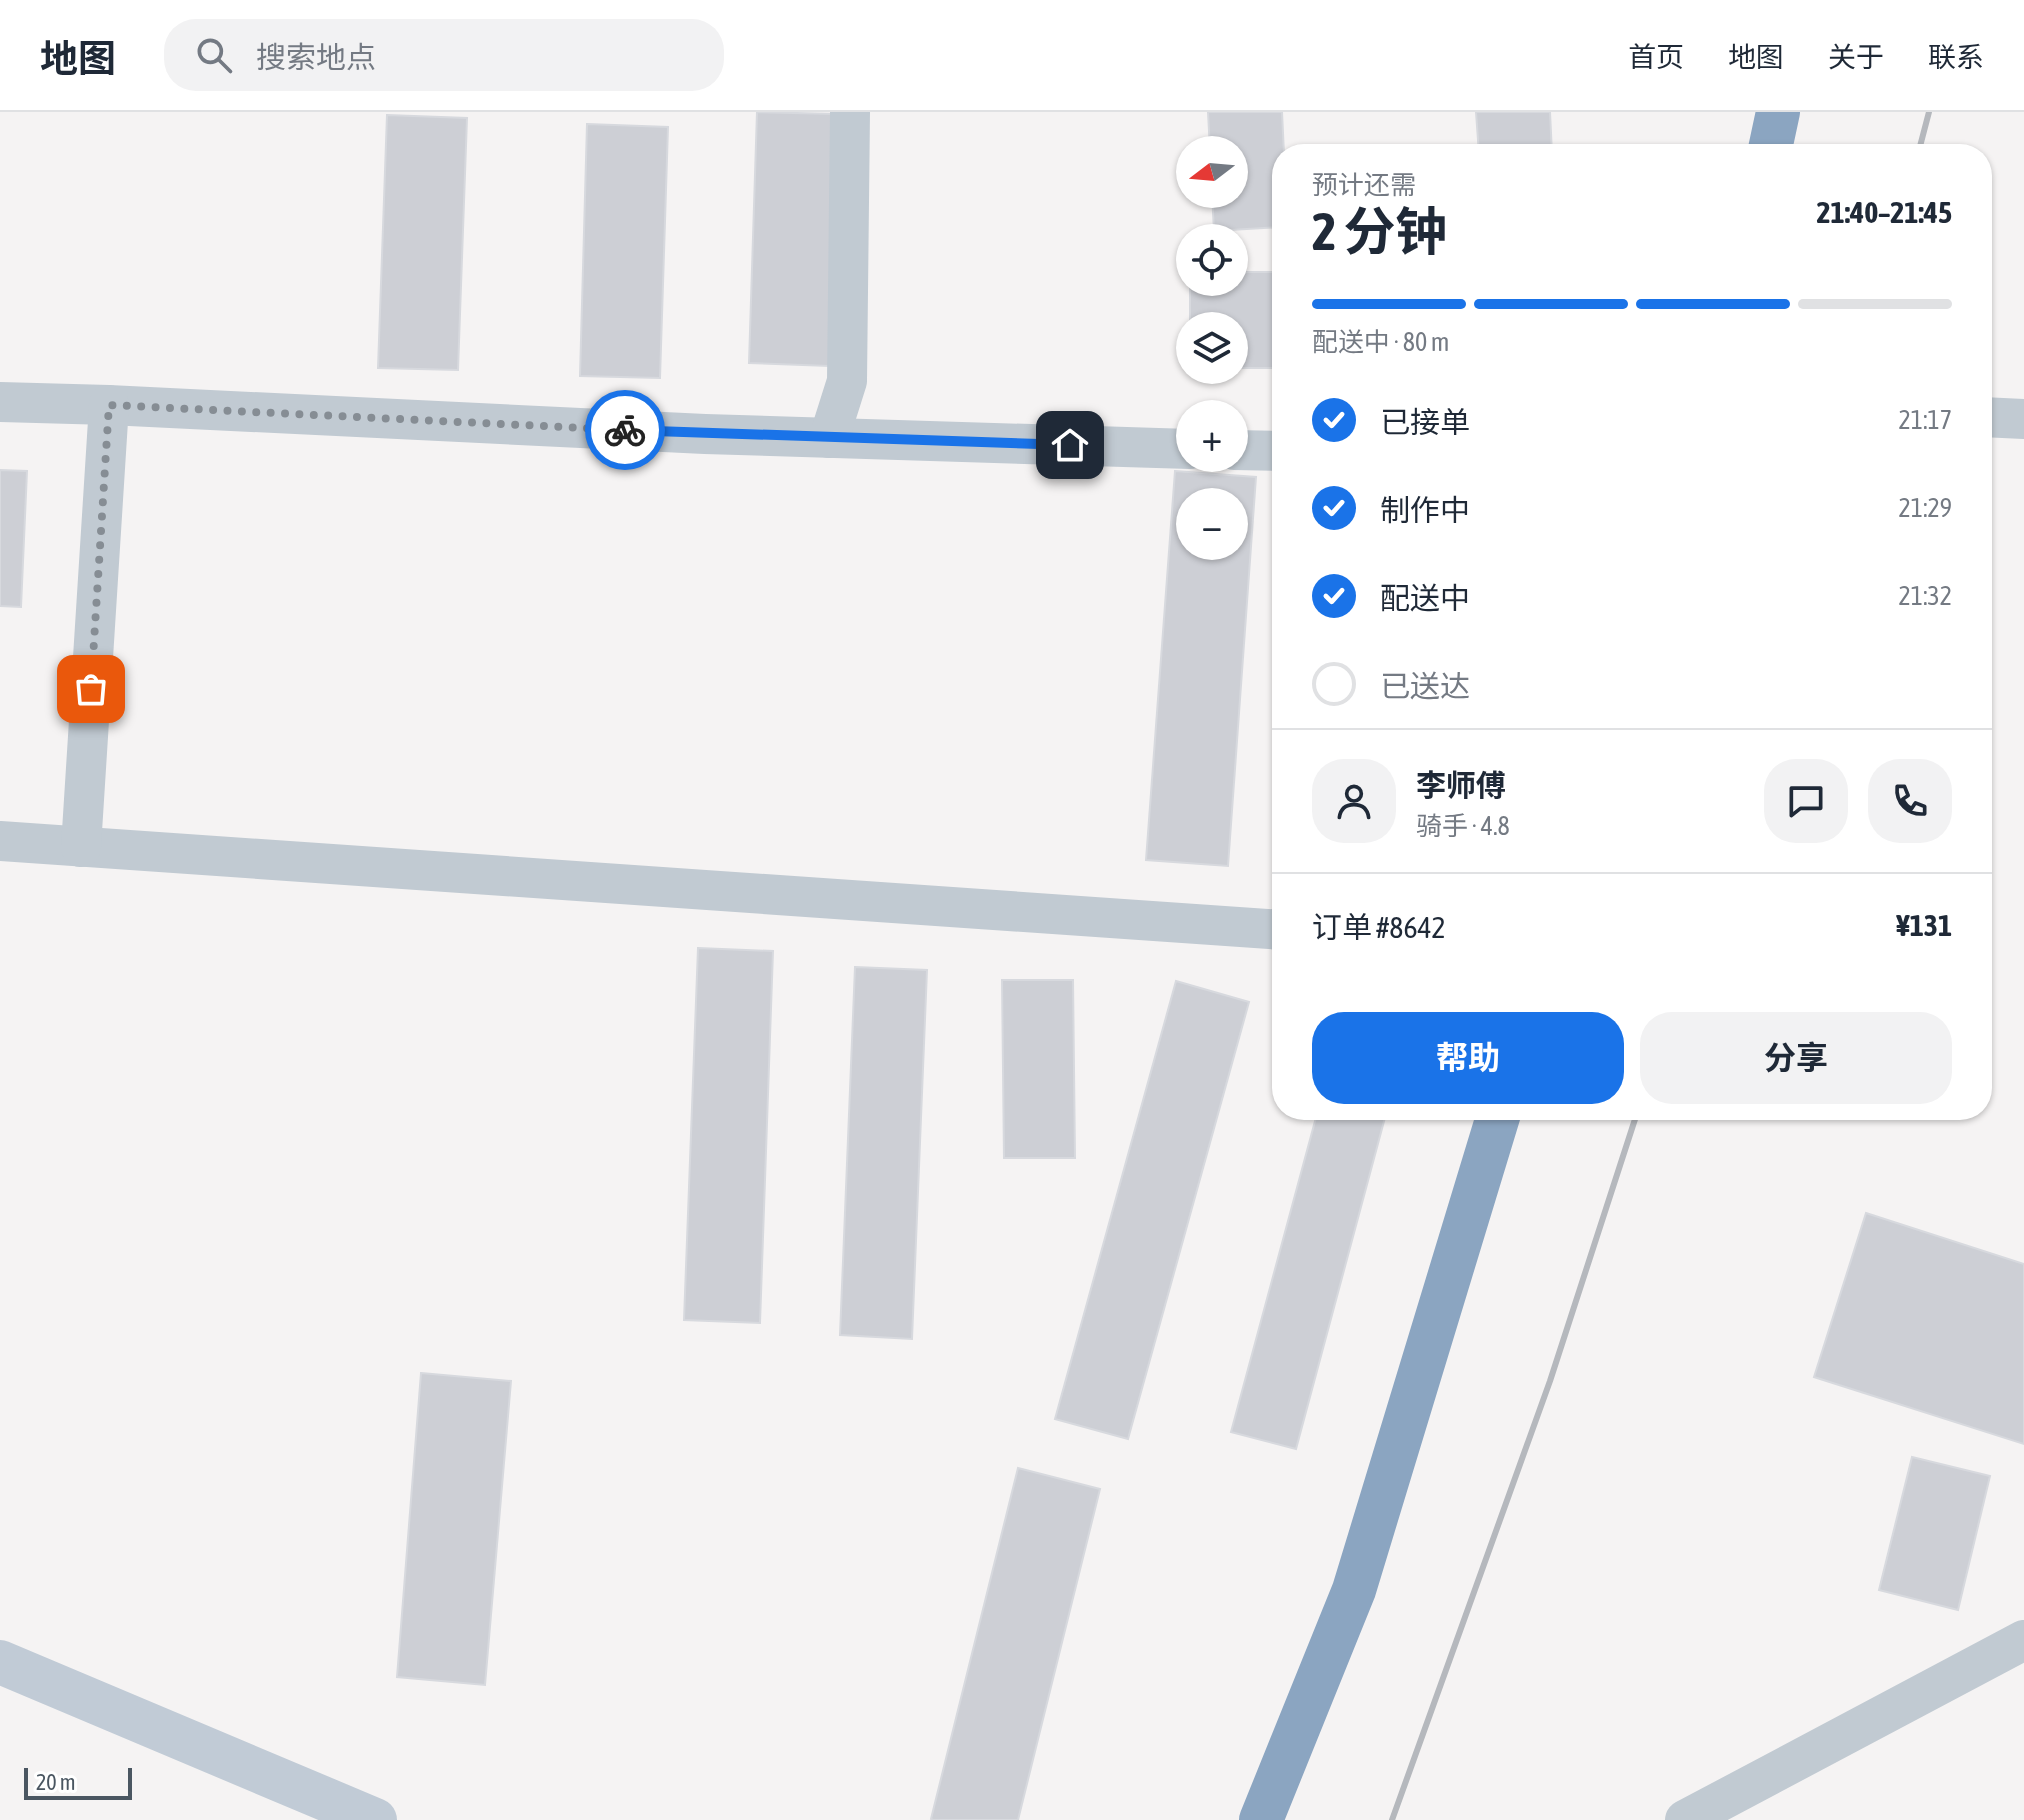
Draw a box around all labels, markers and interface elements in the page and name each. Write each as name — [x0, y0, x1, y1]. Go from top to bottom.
search box — [164, 19, 724, 91]
icon: search — [192, 33, 236, 77]
text: 地图 — [40, 37, 116, 80]
text: 搜索地点 — [256, 40, 376, 74]
text: 首页 — [1628, 41, 1684, 73]
text: 地图 — [1728, 41, 1784, 73]
text: 关于 — [1828, 41, 1884, 73]
text: 联系 — [1928, 41, 1984, 73]
north arrow — [1176, 136, 1248, 208]
map controls — [1176, 136, 1248, 560]
text: 预计还需 — [1312, 170, 1416, 200]
text: 21:40–21:45 — [1817, 195, 1952, 229]
text: 2 分钟 — [1312, 201, 1448, 261]
button: locate — [1176, 224, 1248, 296]
button: layers — [1176, 312, 1248, 384]
text: 配送中 · 80 m — [1312, 327, 1449, 357]
courier — [585, 390, 665, 470]
icon: check — [1312, 398, 1356, 442]
button: + — [1176, 400, 1248, 472]
text: 已接单 — [1380, 405, 1470, 439]
text: 21:17 — [1898, 405, 1952, 435]
icon: bike — [603, 408, 647, 452]
pin — [1036, 411, 1104, 479]
icon: home — [1048, 423, 1092, 467]
icon: check — [1312, 486, 1356, 530]
button: − — [1176, 488, 1248, 560]
text: 制作中 — [1380, 493, 1470, 527]
text: 21:29 — [1898, 493, 1952, 523]
icon: check — [1312, 574, 1356, 618]
text: 配送中 — [1380, 581, 1470, 615]
text: 21:32 — [1898, 581, 1952, 611]
pin — [57, 655, 125, 723]
icon: bag — [69, 667, 113, 711]
text: 已送达 — [1380, 669, 1470, 703]
button: person — [1312, 759, 1396, 843]
button: chat — [1764, 759, 1848, 843]
button: phone — [1868, 759, 1952, 843]
text: 李师傅 — [1416, 768, 1506, 802]
text: 骑手 · 4.8 — [1416, 811, 1510, 841]
text: ¥131 — [1896, 908, 1952, 942]
text: 订单 #8642 — [1312, 910, 1446, 944]
button: 帮助 — [1312, 1012, 1624, 1104]
button: 分享 — [1640, 1012, 1952, 1104]
scale bar — [24, 1764, 132, 1800]
text: 20 m — [36, 1769, 76, 1795]

